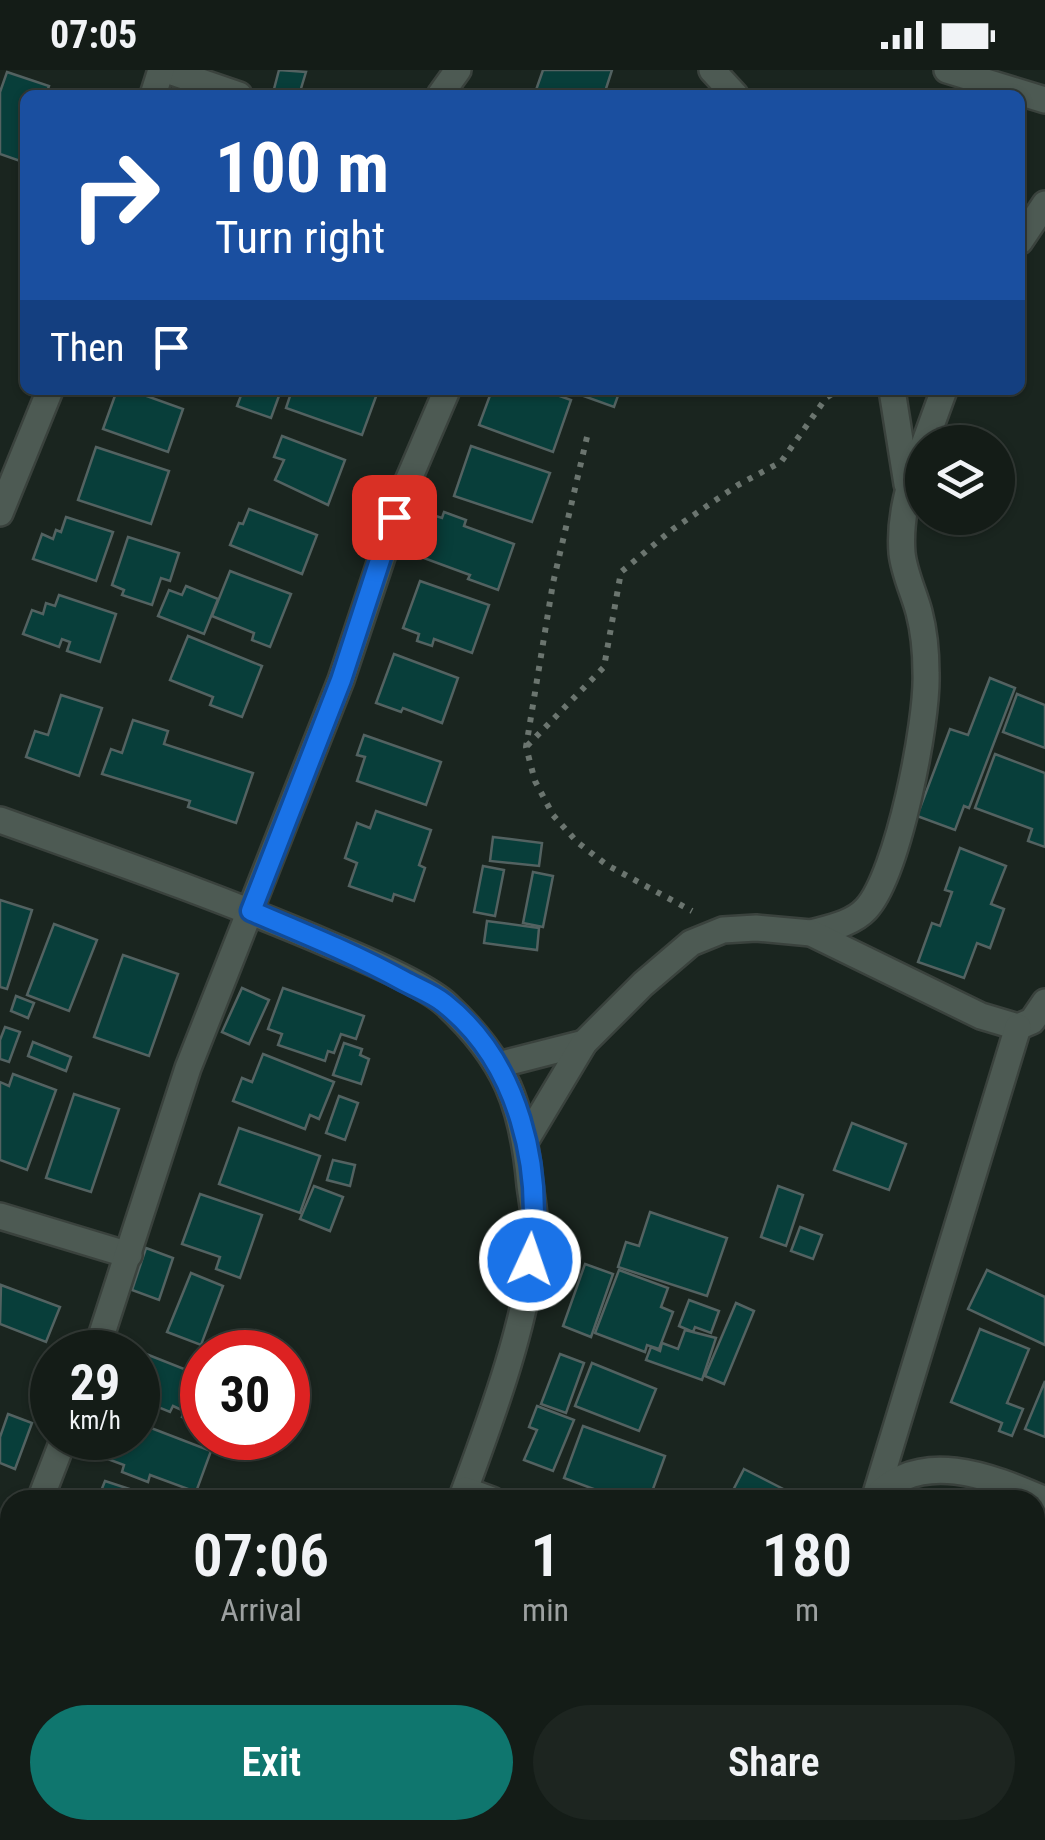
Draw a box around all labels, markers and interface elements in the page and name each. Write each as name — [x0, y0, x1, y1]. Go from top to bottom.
text: 07:05 — [50, 13, 137, 57]
text: 100 m — [215, 127, 389, 209]
icon: right — [50, 130, 180, 260]
text: Turn right — [215, 211, 385, 264]
icon: arrive — [144, 320, 199, 375]
text: Then — [50, 326, 124, 370]
map controls — [905, 425, 1015, 535]
button: layers — [905, 425, 1015, 535]
pin — [352, 475, 437, 560]
icon: arrive — [367, 490, 422, 545]
position arrow — [478, 1208, 582, 1312]
speed limit sign: 30 — [180, 1330, 310, 1460]
text: 29 — [70, 1354, 120, 1412]
text: km/h — [69, 1406, 121, 1435]
text: 07:06 — [193, 1520, 329, 1591]
text: 1 — [530, 1520, 561, 1591]
text: 180 — [762, 1520, 852, 1591]
text: Arrival — [220, 1591, 302, 1629]
text: min — [522, 1591, 569, 1629]
text: m — [795, 1591, 819, 1629]
button: Exit — [30, 1705, 513, 1820]
button: Share — [533, 1705, 1015, 1820]

